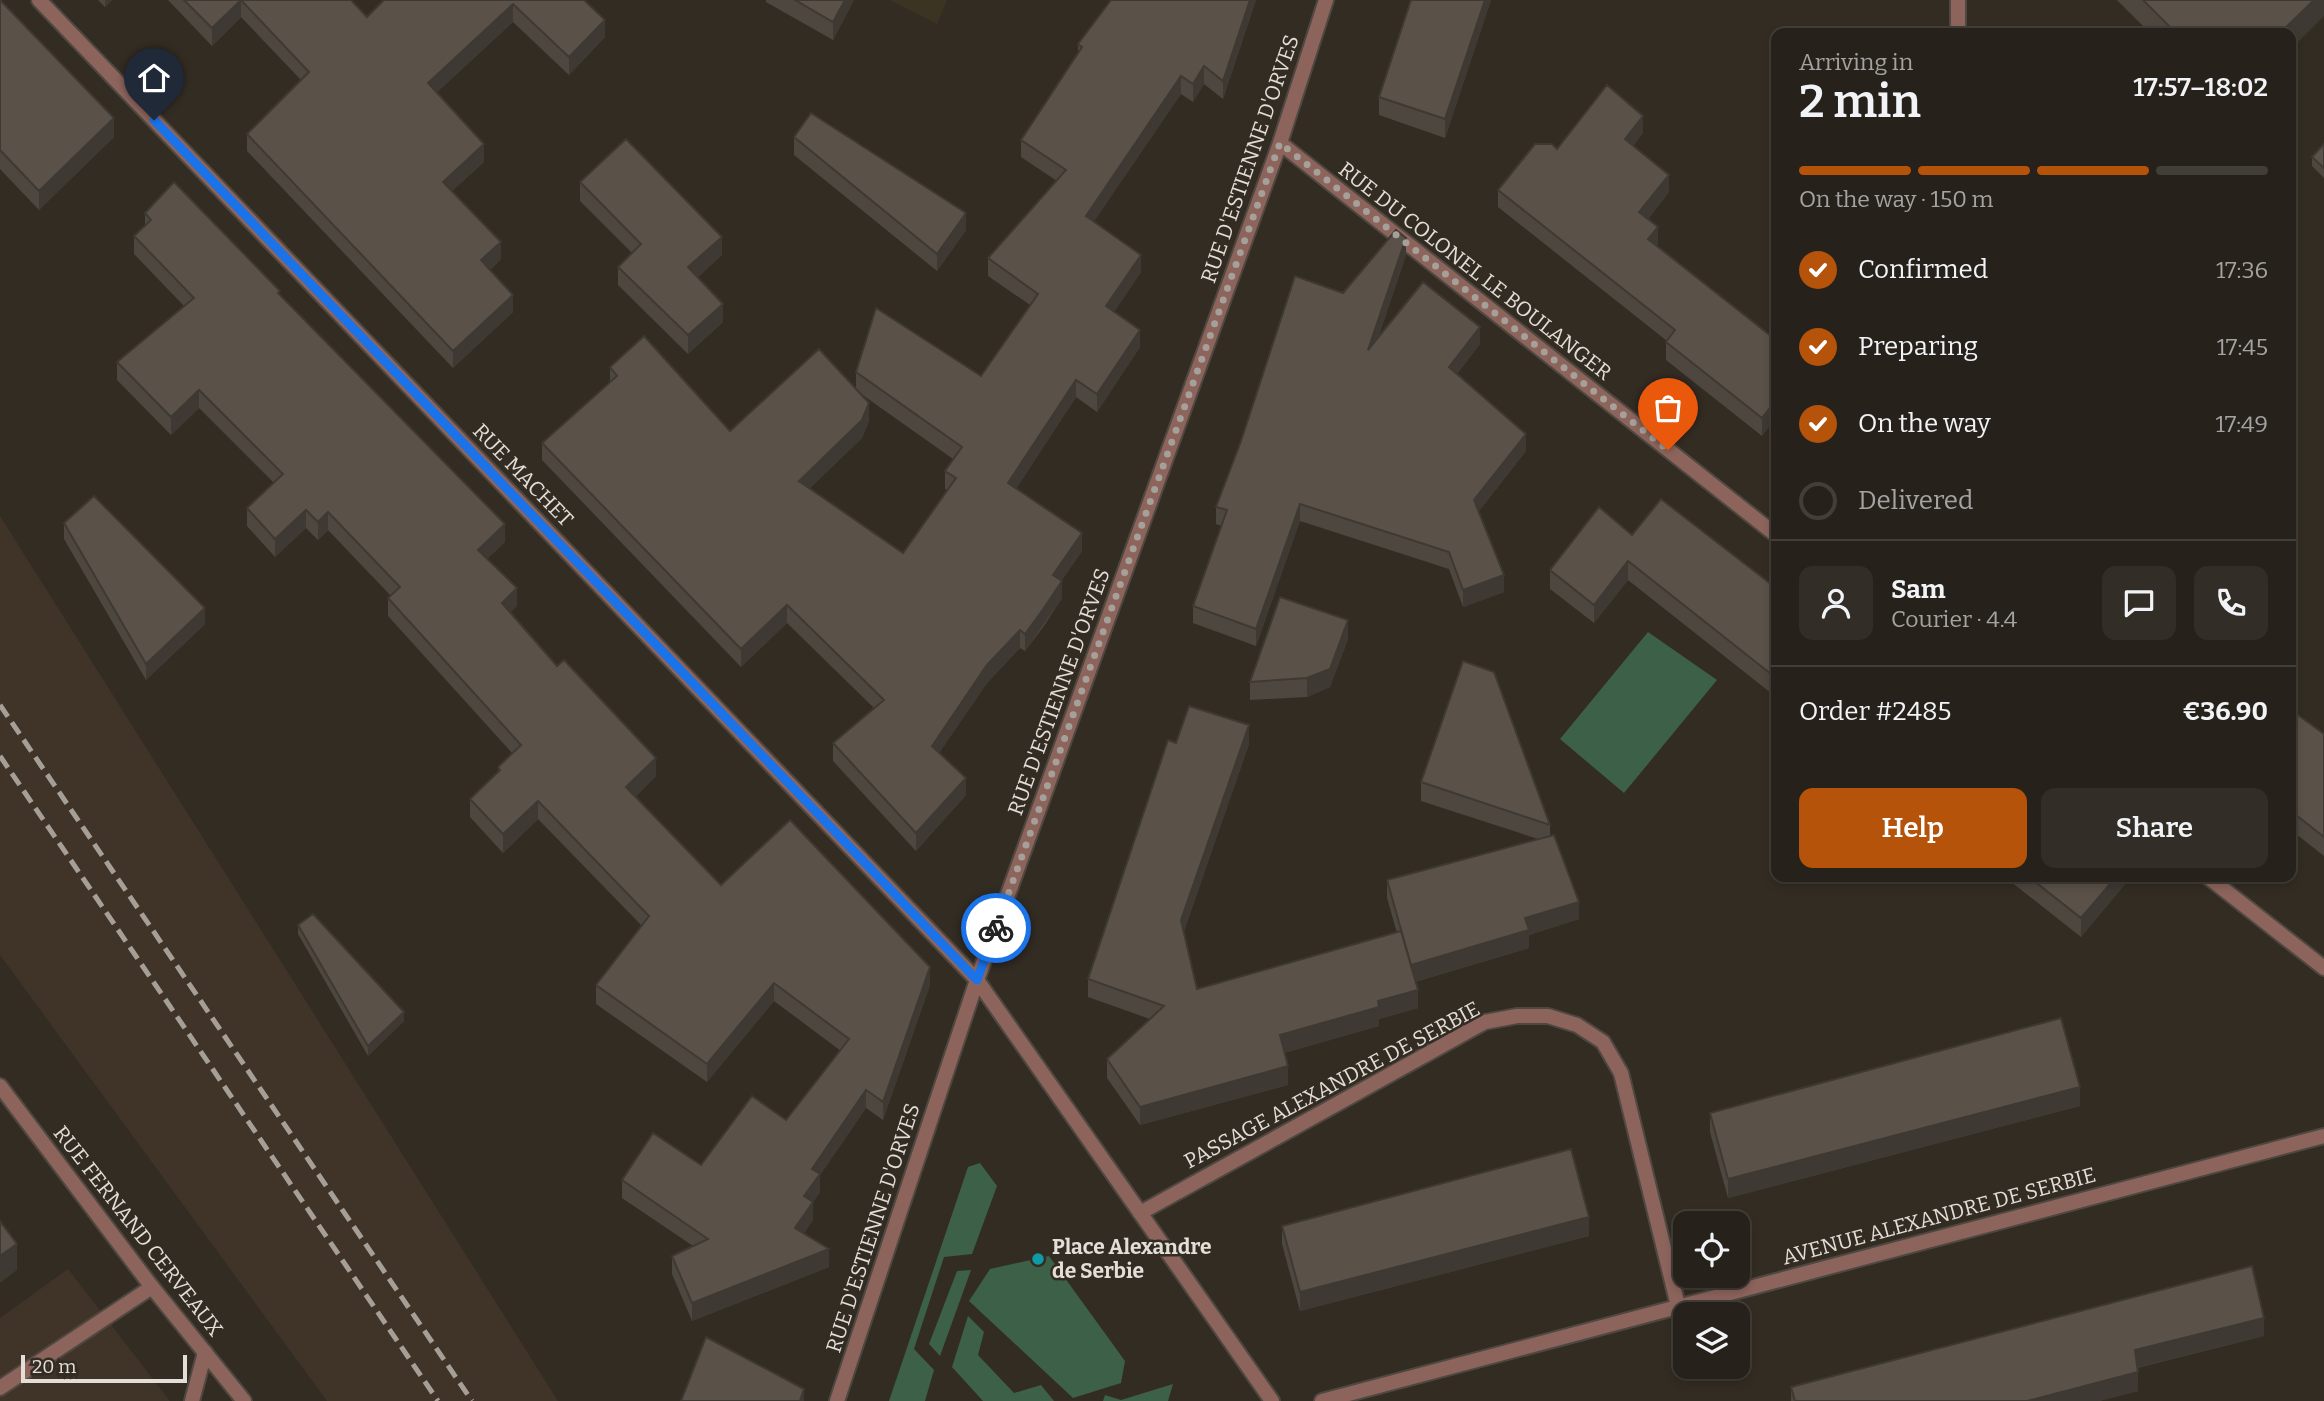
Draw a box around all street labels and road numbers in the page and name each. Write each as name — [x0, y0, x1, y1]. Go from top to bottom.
street label: RUE D'ESTIENNE D'ORVES — [1195, 32, 1305, 286]
street label: RUE DU COLONEL LE BOULANGER — [1333, 156, 1617, 386]
street label: RUE MACHET — [467, 418, 579, 532]
street label: RUE D'ESTIENNE D'ORVES — [1002, 565, 1116, 819]
street label: PASSAGE ALEXANDRE DE SERBIE — [1180, 996, 1484, 1174]
street label: RUE D'ESTIENNE D'ORVES — [820, 1100, 926, 1356]
street label: RUE FERNAND CERVEAUX — [48, 1121, 228, 1342]
street label: AVENUE ALEXANDRE DE SERBIE — [1779, 1162, 2099, 1270]

